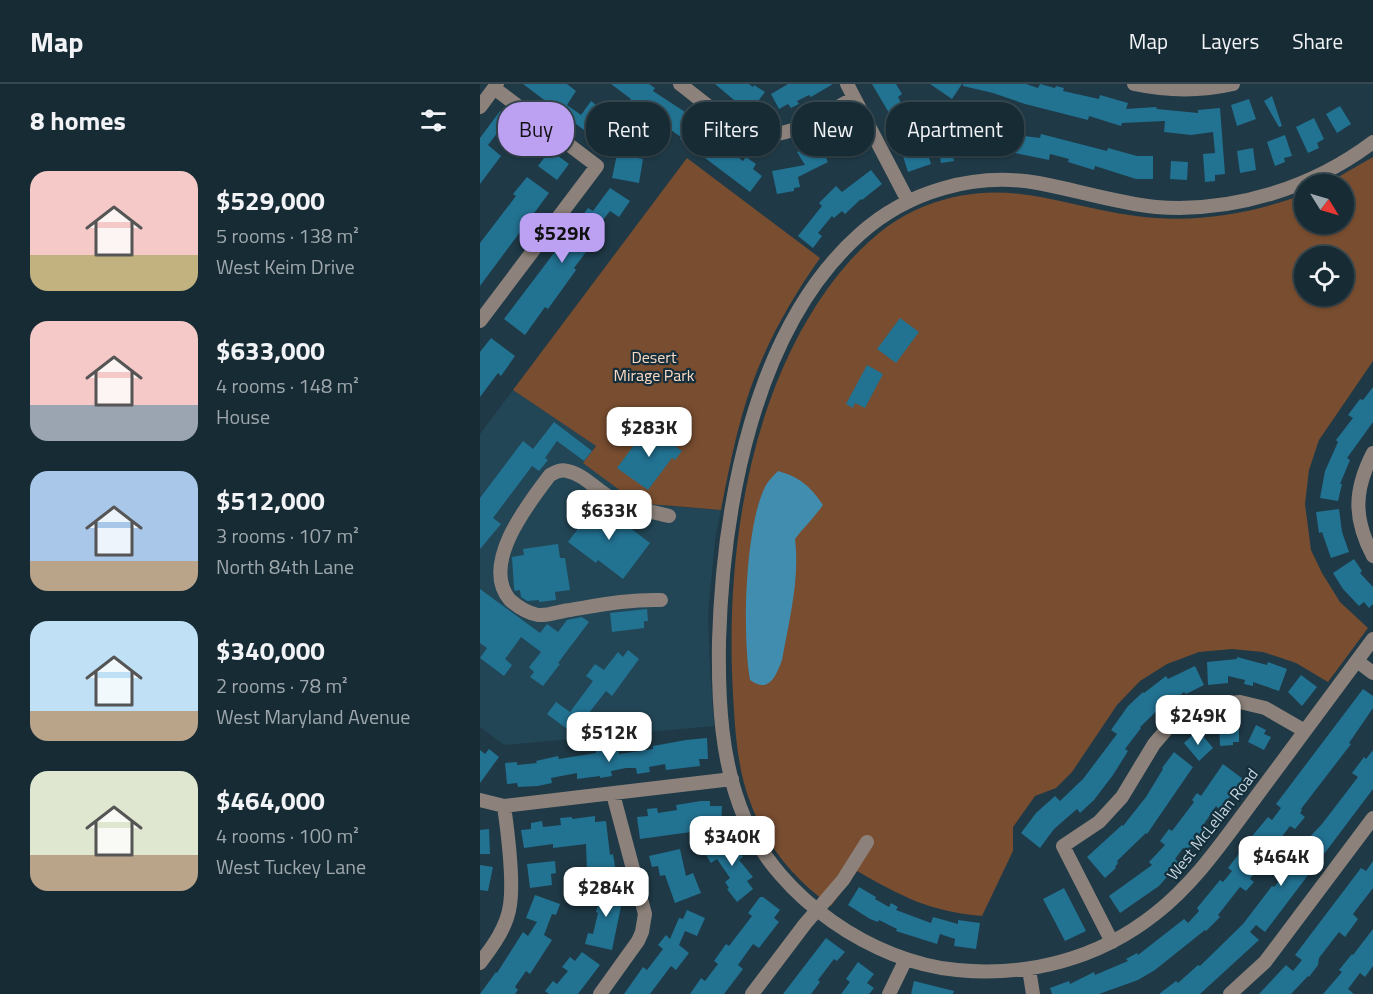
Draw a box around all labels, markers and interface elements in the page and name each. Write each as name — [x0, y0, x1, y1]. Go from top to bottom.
text: Map — [30, 20, 84, 63]
text: Map — [1129, 25, 1168, 57]
text: Layers — [1201, 25, 1259, 57]
text: Share — [1292, 25, 1343, 57]
text: 8 homes — [30, 101, 126, 140]
chip: Buy — [498, 102, 574, 156]
chip: Rent — [586, 102, 670, 156]
chip: Filters — [682, 102, 780, 156]
chip: New — [792, 102, 874, 156]
chip: Apartment — [886, 102, 1024, 156]
icon: filters — [417, 104, 450, 137]
north arrow — [1294, 174, 1354, 234]
map controls — [1294, 174, 1354, 306]
text: $529,000 — [216, 181, 325, 220]
icon: home — [78, 195, 150, 267]
pin: $529K — [520, 213, 604, 264]
text: $529K — [534, 217, 590, 248]
text: 5 rooms · 138 m² — [216, 220, 359, 251]
button: locate — [1294, 246, 1354, 306]
text: West Keim Drive — [216, 251, 355, 282]
text: $633,000 — [216, 331, 325, 370]
icon: home — [78, 345, 150, 417]
park label: Desert Mirage Park — [614, 345, 695, 387]
text: 4 rooms · 148 m² — [216, 370, 359, 401]
text: House — [216, 401, 270, 432]
pin: $283K — [607, 407, 691, 458]
text: $283K — [621, 411, 677, 442]
text: $512,000 — [216, 481, 325, 520]
pin: $633K — [567, 490, 651, 541]
text: $633K — [581, 494, 637, 525]
icon: home — [78, 495, 150, 567]
text: 3 rooms · 107 m² — [216, 520, 359, 551]
text: North 84th Lane — [216, 551, 354, 582]
text: $340,000 — [216, 631, 325, 670]
icon: home — [78, 645, 150, 717]
text: 2 rooms · 78 m² — [216, 670, 348, 701]
pin: $249K — [1156, 695, 1240, 746]
text: $249K — [1170, 699, 1226, 730]
text: West Maryland Avenue — [216, 701, 410, 732]
pin: $512K — [567, 712, 651, 763]
text: $512K — [581, 716, 637, 747]
street label: West McLellan Road — [1160, 763, 1264, 885]
text: $464,000 — [216, 781, 325, 820]
icon: home — [78, 795, 150, 867]
pin: $340K — [690, 816, 774, 867]
text: 4 rooms · 100 m² — [216, 820, 359, 851]
text: $340K — [704, 820, 760, 851]
pin: $464K — [1239, 836, 1323, 887]
text: $464K — [1253, 840, 1309, 871]
text: West Tuckey Lane — [216, 851, 366, 882]
pin: $284K — [564, 867, 648, 918]
text: $284K — [578, 871, 634, 902]

